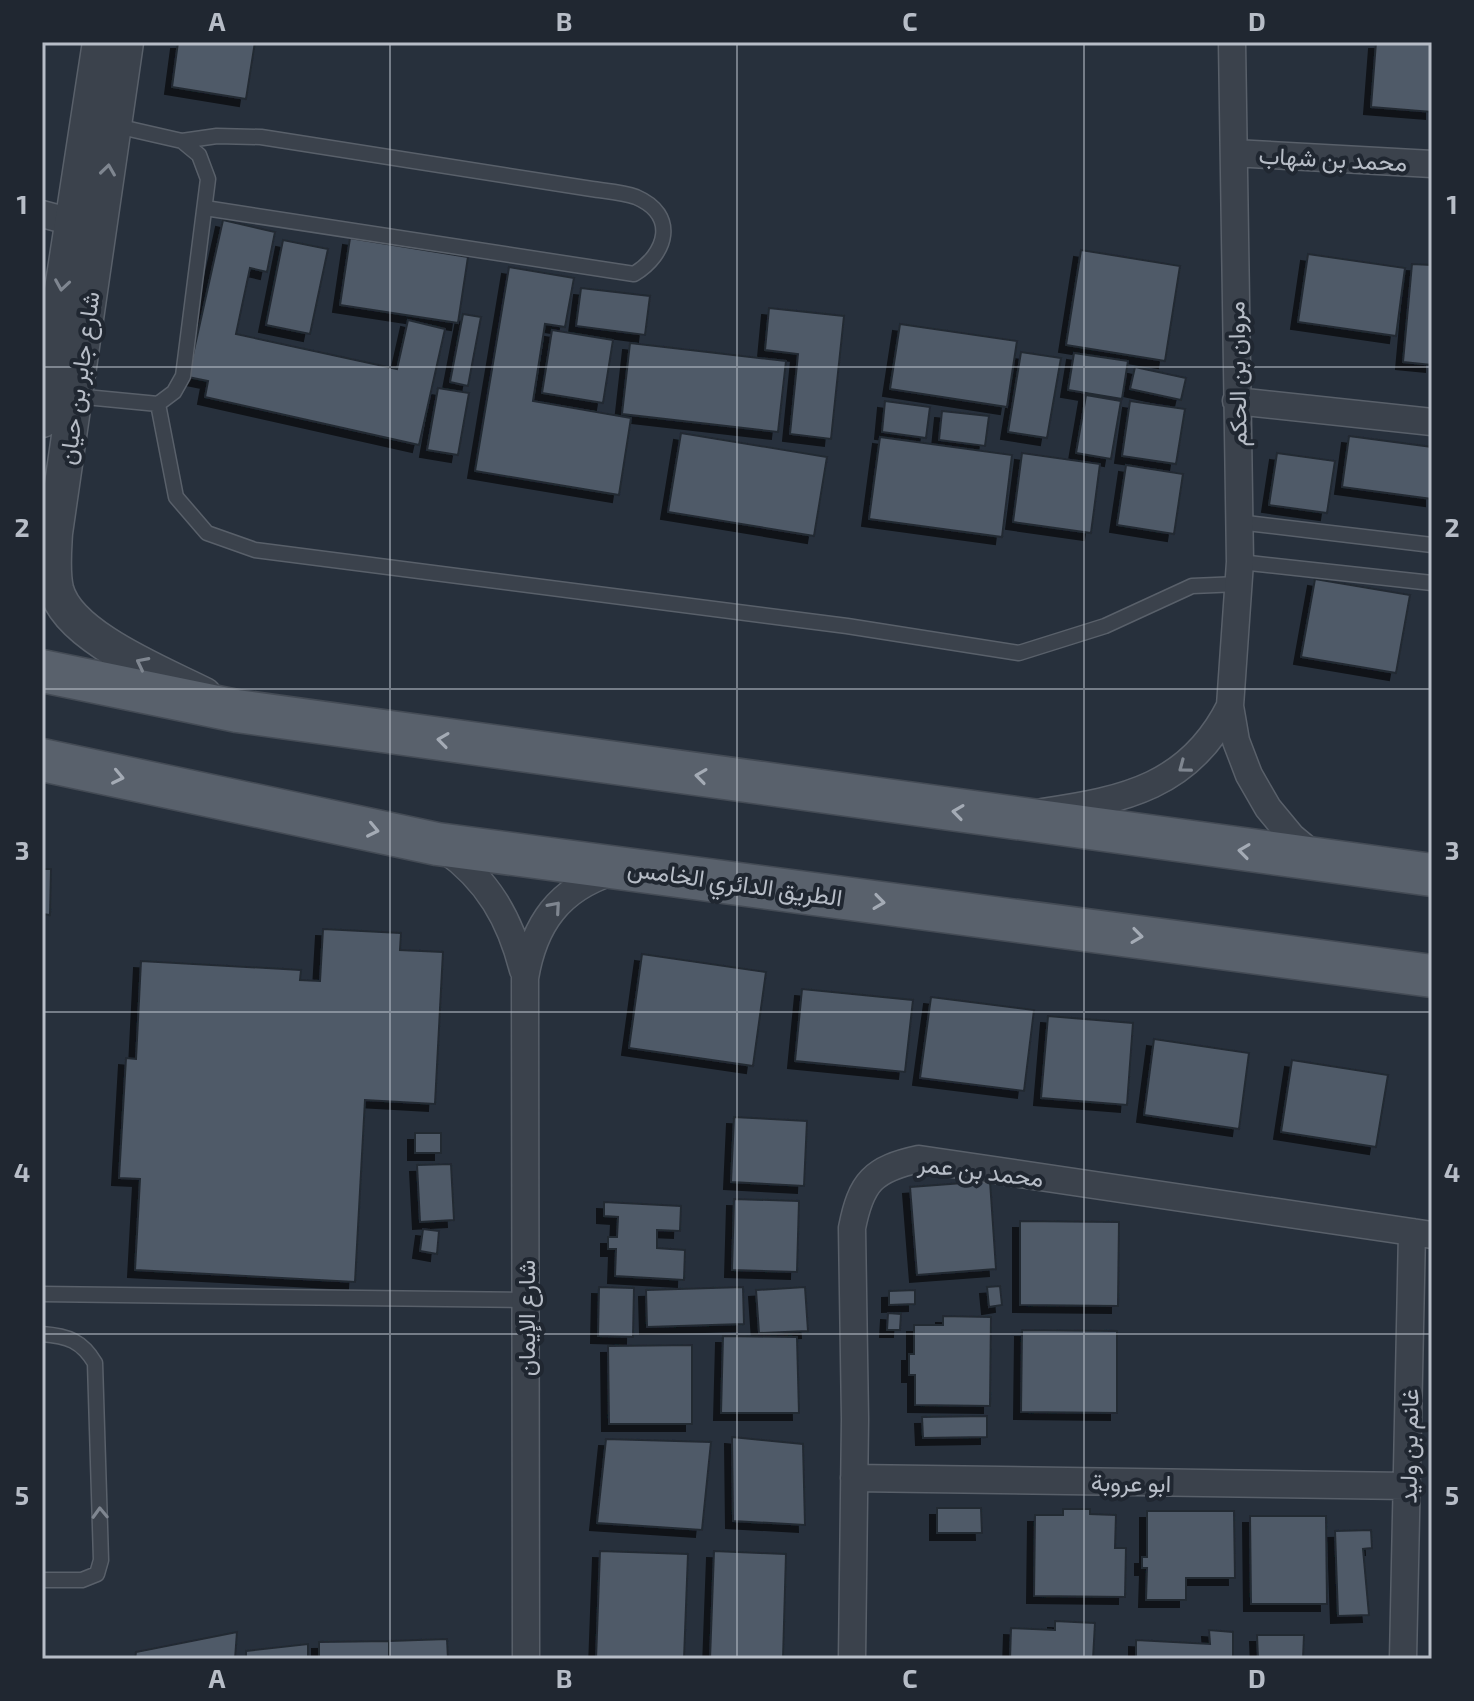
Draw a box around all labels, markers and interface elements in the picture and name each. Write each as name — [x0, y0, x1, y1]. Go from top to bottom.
text: A — [209, 5, 226, 36]
text: B — [556, 5, 572, 36]
text: C — [902, 5, 918, 36]
text: D — [1248, 5, 1266, 36]
street label: محمد بن شهاب — [1258, 140, 1408, 178]
one-way arrow — [99, 163, 116, 177]
text: 1 — [16, 188, 28, 219]
text: 1 — [1446, 188, 1458, 219]
one-way arrow — [54, 278, 71, 292]
street label: شارع جابر بن حيان — [51, 289, 107, 467]
street label: مروان بن الحكم — [1220, 301, 1255, 447]
text: 2 — [14, 511, 30, 542]
text: 2 — [1444, 511, 1460, 542]
one-way arrow — [136, 658, 151, 673]
one-way arrow — [436, 732, 450, 749]
one-way arrow — [1178, 758, 1192, 772]
one-way arrow — [112, 767, 125, 784]
one-way arrow — [694, 768, 708, 785]
one-way arrow — [951, 804, 965, 821]
one-way arrow — [366, 821, 379, 838]
text: 3 — [15, 834, 29, 865]
text: 3 — [1445, 834, 1459, 865]
one-way arrow — [1237, 843, 1250, 860]
street label: الطريق الدائري الخامس — [625, 853, 844, 917]
one-way arrow — [873, 893, 886, 910]
one-way arrow — [545, 902, 559, 917]
one-way arrow — [1131, 928, 1144, 945]
street label: محمد بن عمر — [915, 1148, 1045, 1194]
text: 4 — [14, 1156, 30, 1187]
text: 4 — [1444, 1156, 1460, 1187]
street label: شارع الإيمان — [511, 1260, 543, 1376]
street label: غانم بن وليد — [1392, 1388, 1427, 1504]
street label: ابو عروبة — [1091, 1467, 1171, 1499]
text: 5 — [15, 1479, 29, 1510]
text: 5 — [1445, 1479, 1459, 1510]
one-way arrow — [91, 1506, 109, 1519]
text: A — [209, 1662, 226, 1693]
text: B — [556, 1662, 572, 1693]
text: C — [902, 1662, 918, 1693]
text: D — [1248, 1662, 1266, 1693]

